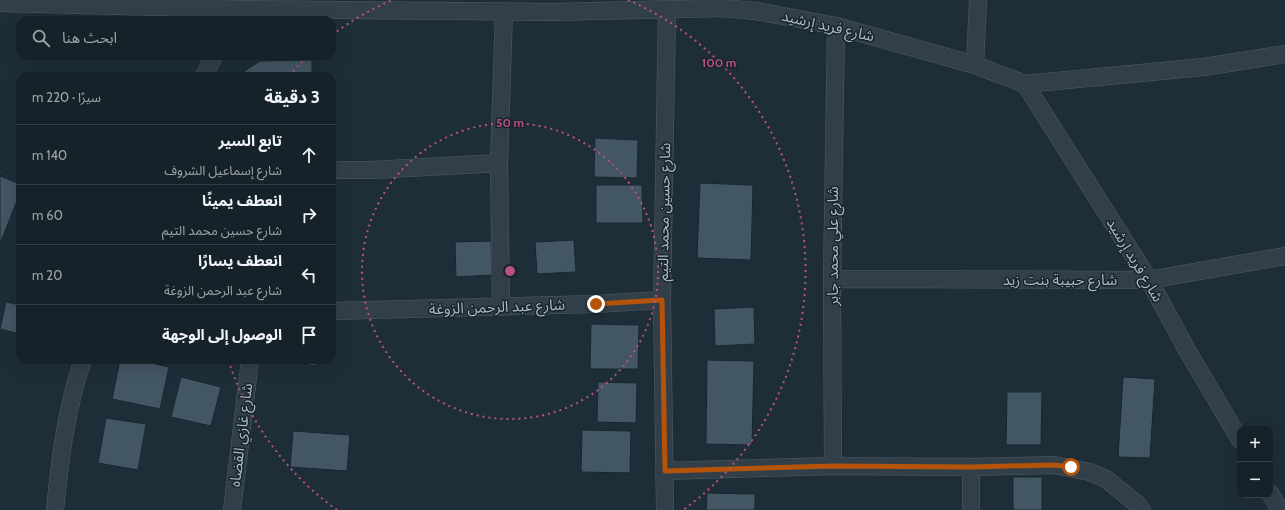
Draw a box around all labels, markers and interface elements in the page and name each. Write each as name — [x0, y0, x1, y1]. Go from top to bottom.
street label: شارع فريد إرشيد — [779, 7, 876, 48]
search box — [16, 16, 336, 60]
icon: search — [30, 27, 52, 49]
text: ابحث هنا — [62, 29, 117, 47]
text: 100 m — [702, 55, 736, 70]
text: 3 دقيقة — [264, 87, 320, 107]
text: سيرًا · 220 m — [32, 89, 101, 105]
text: 50 m — [496, 115, 524, 130]
text: تابع السير — [218, 132, 282, 150]
street label: شارع حسين محمد التيم — [654, 142, 677, 282]
icon: ahead — [298, 144, 320, 166]
text: 140 m — [32, 147, 67, 163]
text: شارع إسماعيل الشروف — [164, 162, 282, 178]
street label: شارع علي محمد جابر — [824, 186, 845, 307]
text: انعطف يمينًا — [202, 192, 282, 210]
icon: right — [298, 204, 320, 226]
text: 60 m — [32, 207, 63, 223]
street label: شارع فريد إرشيد — [1100, 215, 1167, 307]
text: شارع حسين محمد التيم — [162, 222, 282, 238]
text: انعطف يسارًا — [198, 252, 282, 270]
icon: left — [298, 264, 320, 286]
centre of rings — [503, 264, 517, 278]
text: 20 m — [32, 267, 62, 283]
street label: شارع حبيبة بنت زيد — [1003, 271, 1117, 292]
text: شارع عبد الرحمن الزوغة — [164, 282, 282, 298]
route end — [587, 295, 605, 313]
street label: شارع عبد الرحمن الزوغة — [429, 296, 566, 321]
icon: arrive — [298, 324, 320, 346]
text: الوصول إلى الوجهة — [162, 326, 282, 344]
street label: شارع غازي القضاه — [226, 382, 259, 488]
map controls — [1237, 426, 1273, 498]
button: + — [1237, 426, 1273, 462]
route start — [1062, 458, 1080, 476]
button: − — [1237, 462, 1273, 498]

